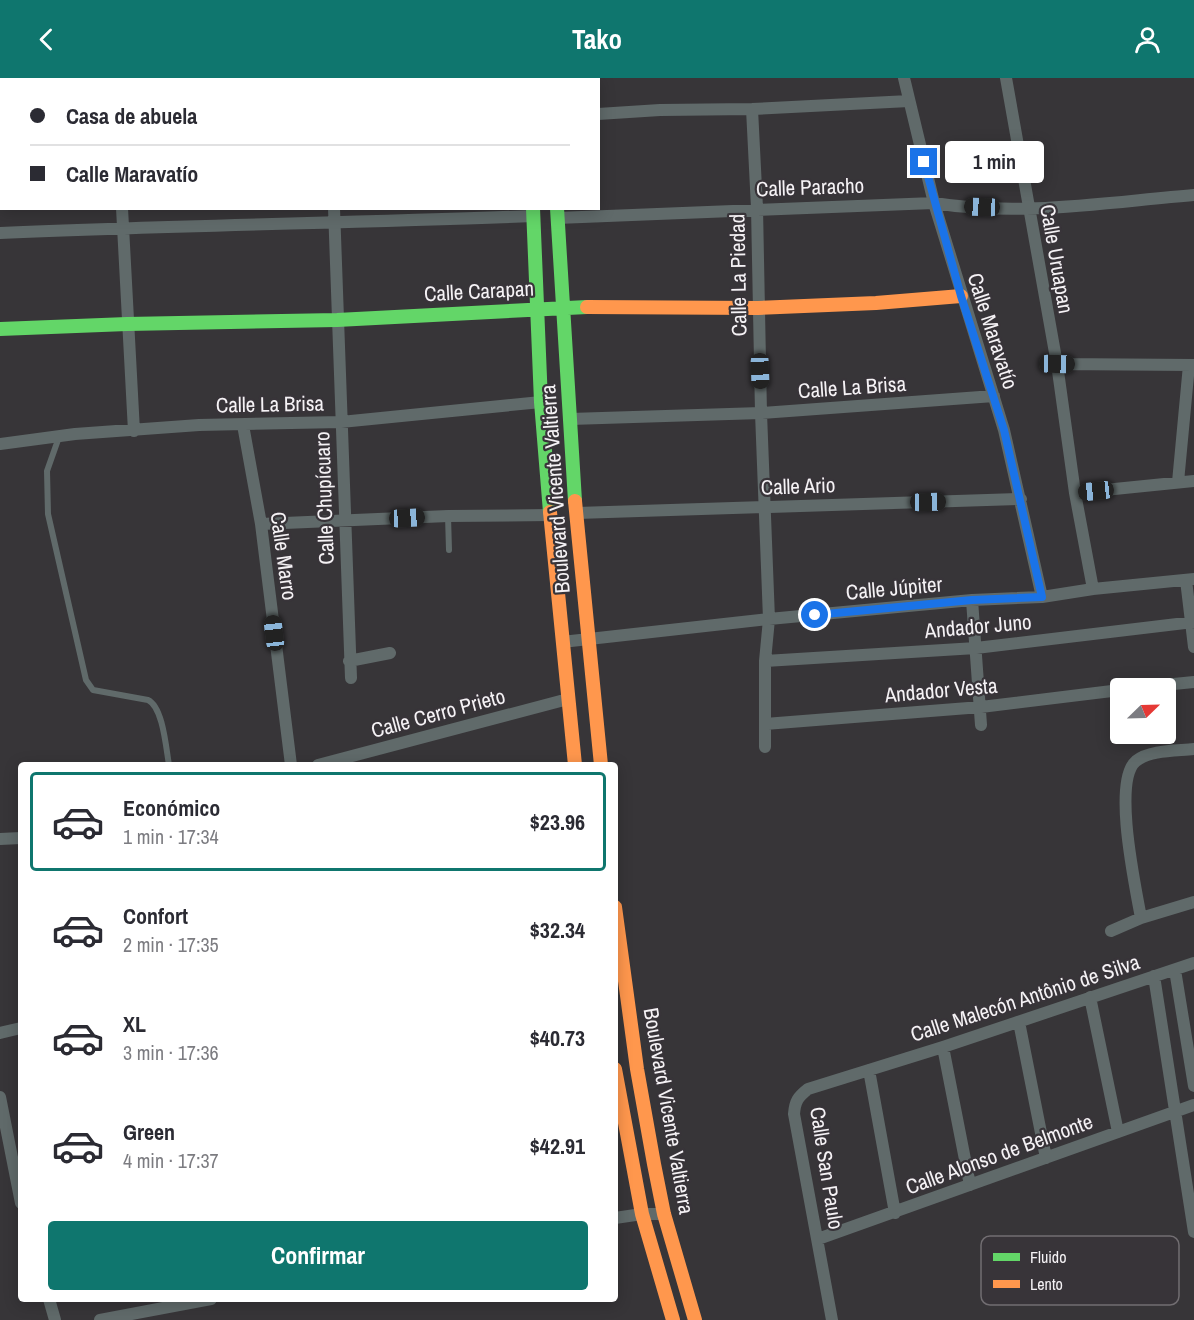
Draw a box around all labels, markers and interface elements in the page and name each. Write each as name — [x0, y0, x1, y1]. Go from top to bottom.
text: Tako — [572, 21, 622, 57]
icon: back — [30, 23, 63, 56]
icon: person — [1131, 23, 1164, 56]
text: Casa de abuela — [66, 101, 197, 131]
callout: 1 min — [945, 141, 1044, 183]
route end — [910, 148, 937, 175]
text: 1 min — [973, 148, 1016, 175]
text: Calle Maravatío — [66, 159, 198, 189]
street label: Calle Paracho — [755, 171, 865, 203]
car — [964, 197, 1000, 217]
street label: Calle Uruapan — [1033, 202, 1081, 316]
street label: Calle La Piedad — [722, 213, 754, 337]
street label: Calle Maravatío — [961, 269, 1025, 393]
street label: Calle Carapan — [423, 274, 535, 308]
car — [750, 353, 770, 389]
car — [1039, 355, 1075, 373]
street label: Calle La Brisa — [797, 369, 907, 405]
street label: Boulevard Vicente Valtierra — [533, 383, 577, 594]
street label: Calle La Brisa — [216, 389, 325, 419]
street label: Calle Chupícuaro — [307, 431, 341, 565]
street label: Calle Ario — [760, 470, 836, 502]
car — [1077, 480, 1115, 502]
car — [910, 493, 946, 511]
car — [389, 508, 425, 528]
street label: Calle Marro — [263, 510, 305, 602]
street label: Calle Júpiter — [845, 569, 944, 607]
route start — [801, 601, 828, 628]
street label: Andador Juno — [922, 607, 1033, 645]
car — [263, 614, 285, 652]
street label: Andador Vesta — [882, 671, 999, 709]
north arrow — [1110, 678, 1176, 744]
map controls — [1110, 678, 1176, 744]
street label: Calle Cerro Prieto — [368, 681, 508, 745]
text: Económico — [123, 793, 220, 823]
icon: car — [51, 795, 105, 849]
text: $23.96 — [530, 807, 585, 837]
text: 1 min · 17:34 — [123, 823, 219, 850]
text: Confort — [123, 901, 188, 931]
icon: car — [51, 903, 105, 957]
text: $32.34 — [530, 915, 585, 945]
text: 2 min · 17:35 — [123, 931, 219, 958]
street label: Calle Malecón Antônio de Silva — [907, 947, 1144, 1049]
street label: Boulevard Vicente Valtierra — [637, 1006, 702, 1217]
text: XL — [123, 1009, 146, 1039]
icon: car — [51, 1011, 105, 1065]
text: $40.73 — [530, 1023, 585, 1053]
text: 3 min · 17:36 — [123, 1039, 219, 1066]
street label: Calle San Paulo — [803, 1105, 851, 1231]
street label: Calle Alonso de Belmonte — [901, 1107, 1097, 1201]
text: Green — [123, 1117, 175, 1147]
icon: car — [51, 1119, 105, 1173]
text: $42.91 — [530, 1131, 585, 1161]
text: 4 min · 17:37 — [123, 1147, 219, 1174]
button: Confirmar — [48, 1221, 588, 1290]
legend — [981, 1236, 1179, 1305]
text: Fluido — [1030, 1246, 1066, 1268]
text: Lento — [1030, 1273, 1063, 1295]

